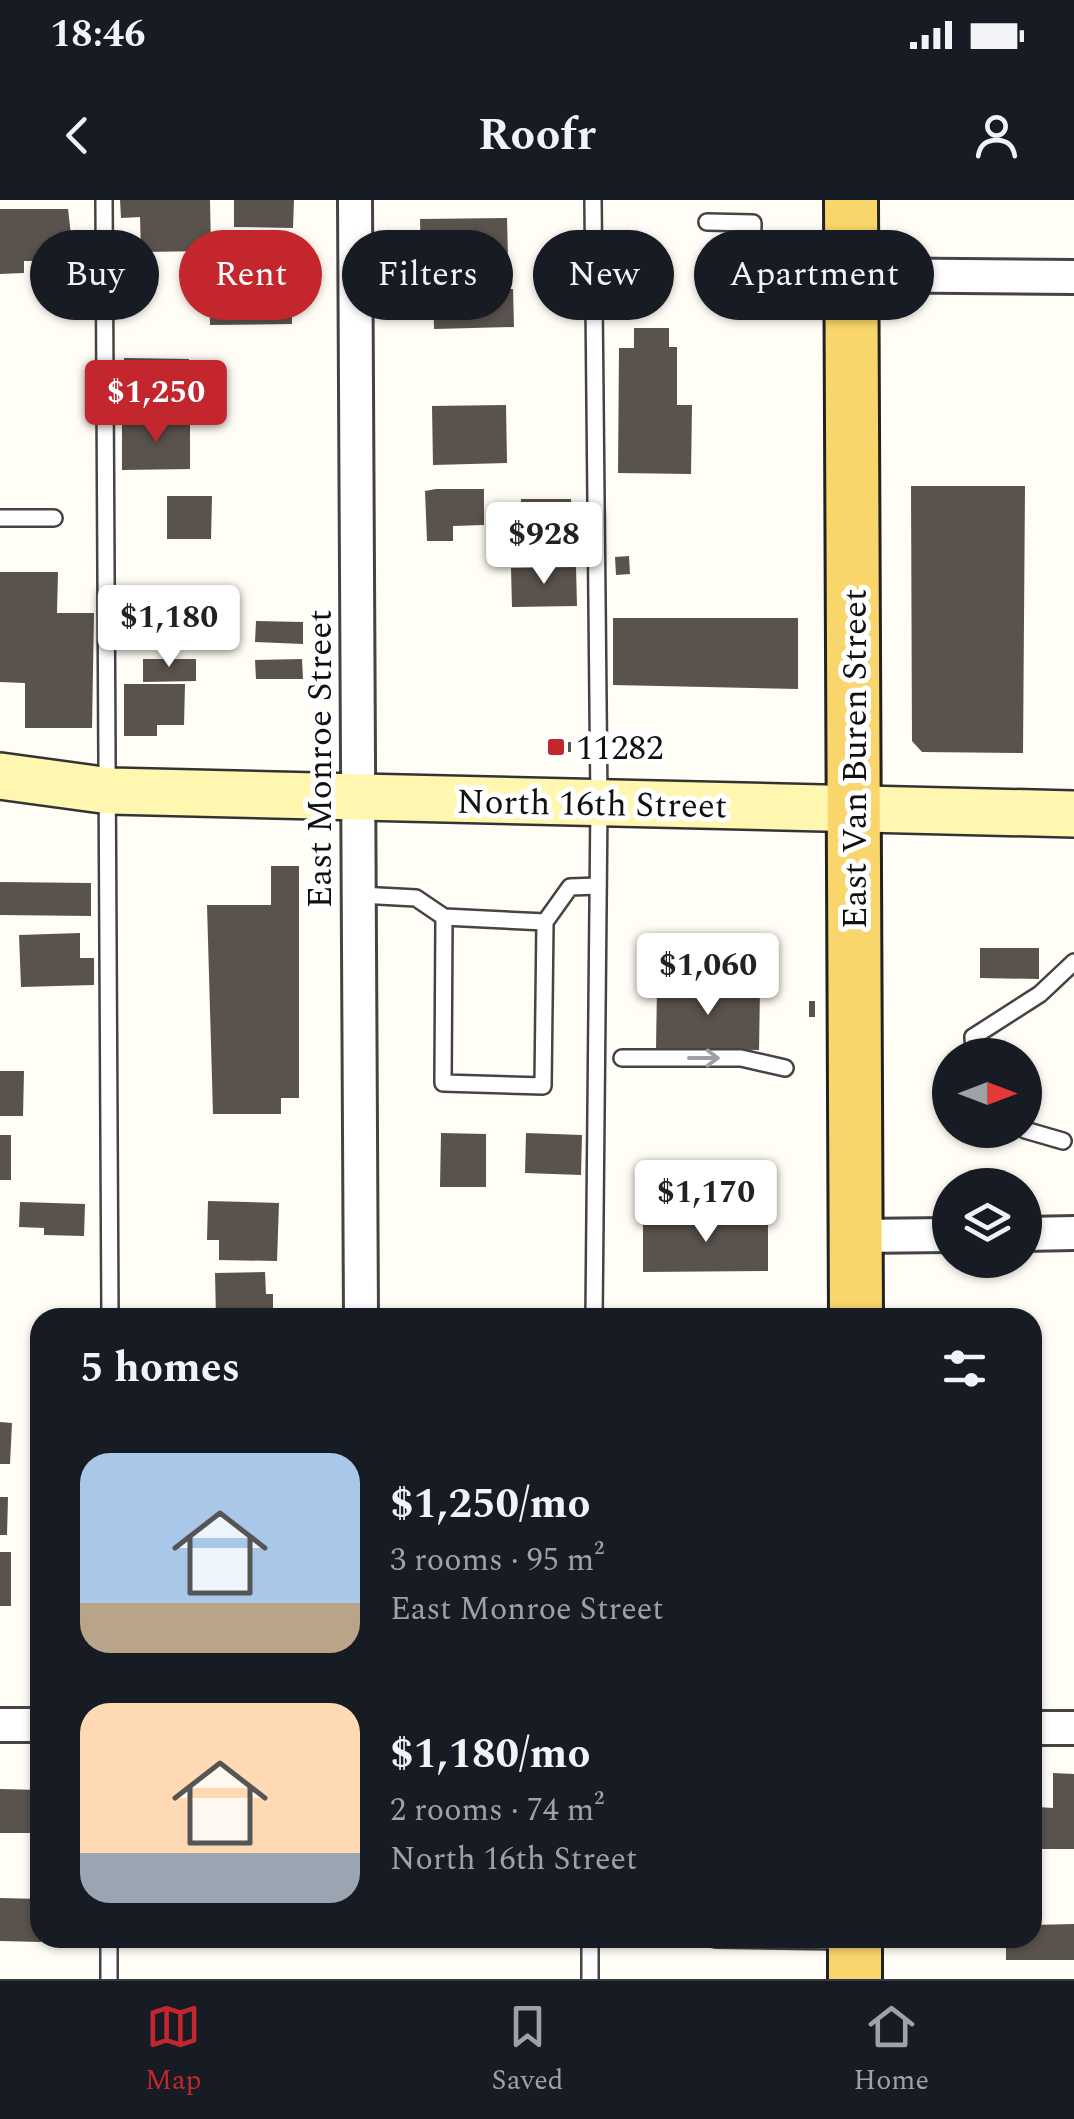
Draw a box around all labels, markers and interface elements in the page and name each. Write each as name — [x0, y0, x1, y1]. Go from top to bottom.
text: 18:46 — [50, 6, 145, 64]
text: Roofr — [478, 101, 596, 170]
icon: back — [50, 108, 105, 163]
icon: person — [969, 108, 1024, 163]
chip: Buy — [30, 230, 159, 320]
chip: Rent — [179, 230, 322, 320]
chip: Filters — [342, 230, 513, 320]
chip: New — [533, 230, 674, 320]
chip: Apartment — [694, 230, 934, 320]
pin: $1,250 — [75, 360, 237, 445]
text: $1,250 — [107, 368, 205, 417]
pin: $928 — [485, 502, 603, 587]
text: $928 — [508, 510, 580, 559]
pin: $1,180 — [88, 585, 250, 670]
street label: East Van Buren Street — [829, 589, 882, 929]
text: $1,180 — [120, 593, 218, 642]
street label: East Monroe Street — [294, 609, 347, 909]
place label: 11282 — [576, 722, 664, 775]
marker: 11282 — [545, 736, 567, 758]
street label: North 16th Street — [456, 776, 728, 833]
pin: $1,060 — [627, 933, 789, 1018]
text: $1,060 — [659, 941, 757, 990]
north arrow — [932, 1038, 1042, 1148]
map controls — [932, 1038, 1042, 1278]
one-way arrow — [688, 1048, 720, 1068]
pin: $1,170 — [625, 1160, 787, 1245]
text: $1,170 — [657, 1168, 755, 1217]
button: layers — [932, 1168, 1042, 1278]
text: 5 homes — [80, 1337, 240, 1400]
icon: filters — [937, 1341, 992, 1396]
text: $1,250/mo — [390, 1473, 590, 1536]
icon: home — [160, 1493, 280, 1613]
text: 3 rooms · 95 m² — [390, 1536, 604, 1585]
text: East Monroe Street — [390, 1585, 664, 1634]
text: $1,180/mo — [390, 1723, 590, 1786]
icon: home — [160, 1743, 280, 1863]
text: 2 rooms · 74 m² — [390, 1786, 604, 1835]
text: North 16th Street — [390, 1835, 637, 1884]
tab: Map — [145, 1999, 201, 2102]
tab: Saved — [492, 1999, 563, 2102]
tab: Home — [854, 1999, 929, 2102]

